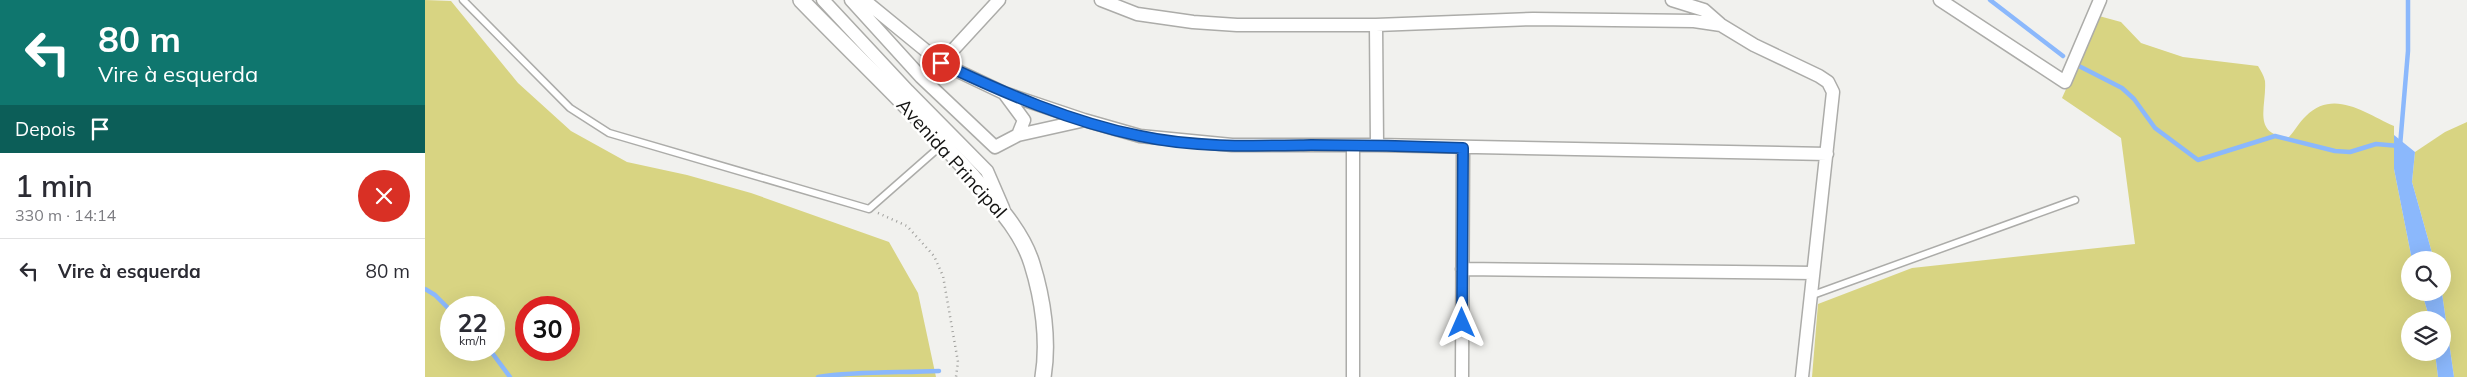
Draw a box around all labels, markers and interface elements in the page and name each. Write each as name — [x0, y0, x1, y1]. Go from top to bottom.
text: 80 m — [98, 17, 181, 61]
icon: left — [15, 20, 80, 85]
pin — [920, 42, 962, 84]
icon: arrive — [927, 49, 955, 77]
text: Vire à esquerda — [98, 60, 258, 88]
street label: Avenida Principal — [892, 93, 1012, 223]
icon: arrive — [86, 115, 114, 143]
text: Depois — [15, 117, 76, 141]
text: 1 min — [15, 167, 93, 205]
button: close — [358, 170, 410, 222]
text: 330 m · 14:14 — [15, 205, 116, 225]
map controls — [2401, 251, 2451, 361]
button: search — [2401, 251, 2451, 301]
icon: left — [15, 257, 43, 285]
text: Vire à esquerda — [58, 259, 201, 283]
text: 80 m — [366, 259, 410, 283]
speed limit sign: 30 — [515, 296, 580, 361]
position arrow — [1435, 296, 1487, 348]
text: 22 — [457, 307, 488, 338]
button: layers — [2401, 311, 2451, 361]
text: km/h — [459, 333, 486, 348]

